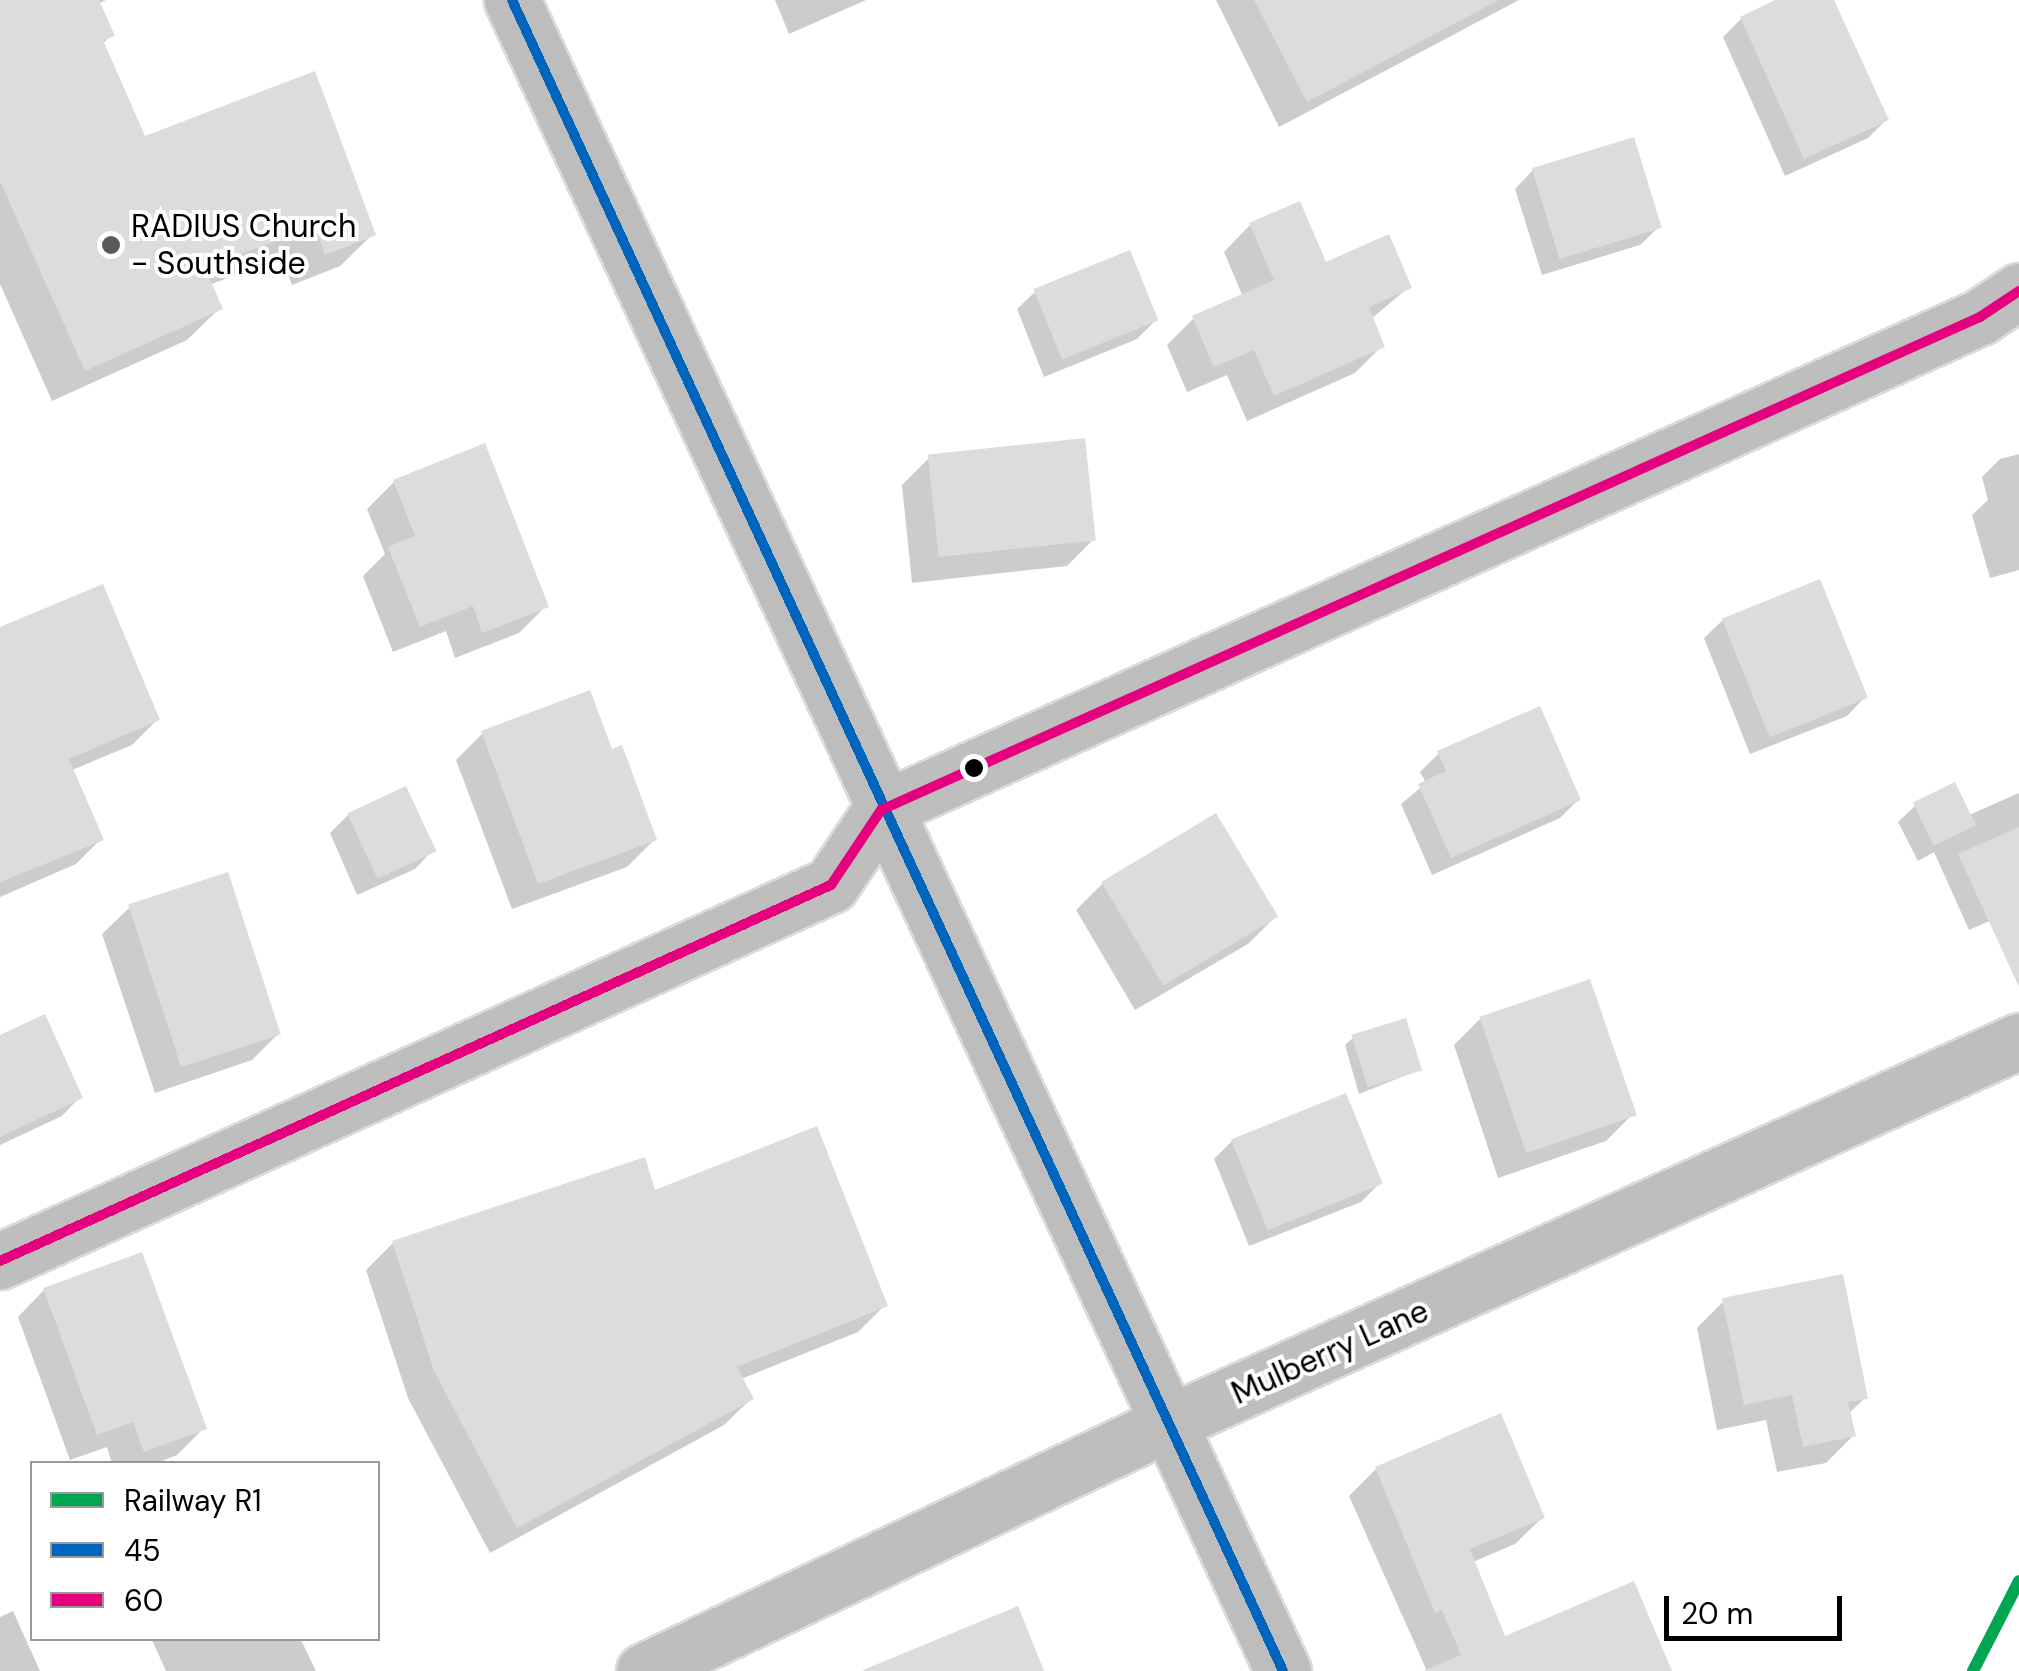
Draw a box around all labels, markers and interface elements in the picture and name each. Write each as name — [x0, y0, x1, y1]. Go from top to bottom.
place label: RADIUS Church - Southside — [131, 208, 356, 283]
marker: RADIUS Church - Southside — [100, 234, 122, 256]
unlabelled marker — [964, 758, 984, 778]
street label: Mulberry Lane — [1226, 1291, 1434, 1413]
legend — [30, 1461, 380, 1641]
text: Railway R1 — [124, 1481, 262, 1520]
text: 45 — [124, 1531, 161, 1570]
scale bar — [1669, 1576, 1846, 1638]
text: 60 — [124, 1581, 163, 1620]
text: 20 m — [1681, 1594, 1753, 1633]

